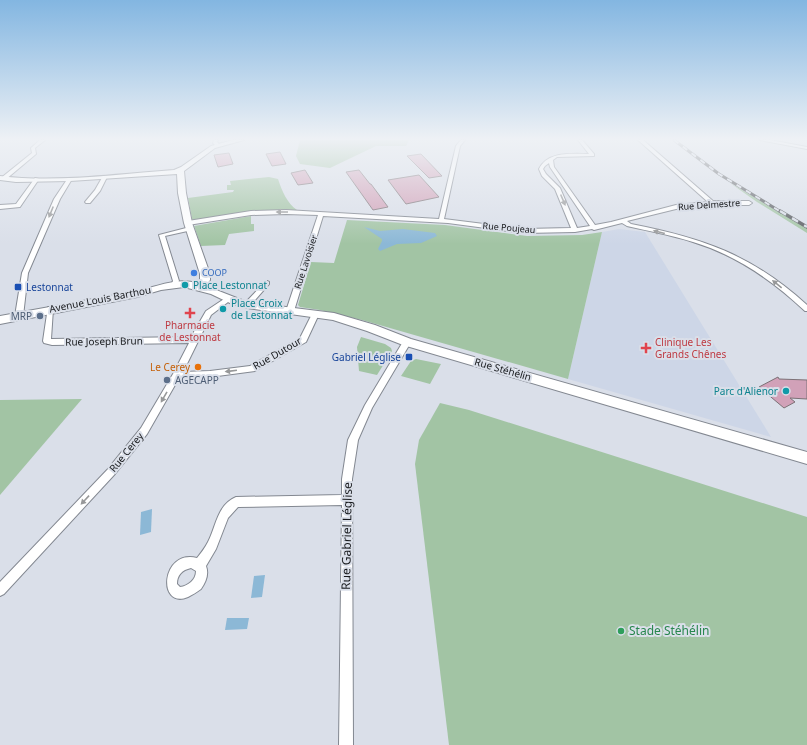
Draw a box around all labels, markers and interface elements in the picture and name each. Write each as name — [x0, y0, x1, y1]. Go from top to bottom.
one-way arrow — [560, 195, 566, 207]
street label: Rue Delmestre — [677, 196, 740, 213]
one-way arrow — [48, 207, 54, 218]
one-way arrow — [275, 209, 288, 215]
street label: Rue Poujeau — [482, 219, 536, 236]
one-way arrow — [653, 228, 665, 234]
street label: Rue Lavoisier — [291, 233, 320, 291]
place label: COOP — [202, 266, 227, 279]
marker: COOP — [189, 268, 199, 278]
place label: Place Lestonnat — [193, 278, 268, 292]
place label: Lestonnat — [26, 280, 73, 294]
marker: Place Lestonnat — [180, 280, 190, 290]
one-way arrow — [771, 280, 782, 288]
marker: Lestonnat — [13, 282, 23, 292]
street label: Avenue Louis Barthou — [48, 282, 152, 316]
place label: Place Croix de Lestonnat — [231, 296, 293, 322]
marker: Place Croix de Lestonnat — [218, 304, 228, 314]
marker: Pharmacie de Lestonnat — [185, 308, 195, 318]
place label: MRP — [11, 309, 32, 323]
marker: MRP — [35, 311, 45, 321]
place label: Pharmacie de Lestonnat — [159, 318, 221, 344]
street label: Rue Joseph Brun — [65, 333, 143, 349]
street label: Rue Dutour — [250, 333, 304, 373]
place label: Clinique Les Grands Chênes — [655, 335, 726, 361]
marker: Clinique Les Grands Chênes — [640, 342, 652, 354]
place label: Gabriel Léglise — [332, 350, 401, 364]
marker: Gabriel Léglise — [404, 352, 414, 362]
street label: Rue Stéhélin — [473, 354, 533, 384]
place label: Le Cerey — [150, 360, 191, 374]
marker: Le Cerey — [193, 362, 203, 372]
one-way arrow — [225, 368, 237, 374]
place label: AGECAPP — [175, 373, 219, 387]
marker: AGECAPP — [162, 375, 172, 385]
place label: Parc d'Alienor — [714, 384, 778, 398]
marker: Parc d'Alienor — [781, 386, 791, 396]
one-way arrow — [160, 391, 167, 403]
street label: Rue Cerey — [106, 429, 147, 475]
street label: Rue Gabriel Léglise — [337, 482, 356, 590]
one-way arrow — [80, 495, 90, 505]
place label: Stade Stéhélin — [629, 622, 709, 639]
marker: Stade Stéhélin — [616, 626, 626, 636]

